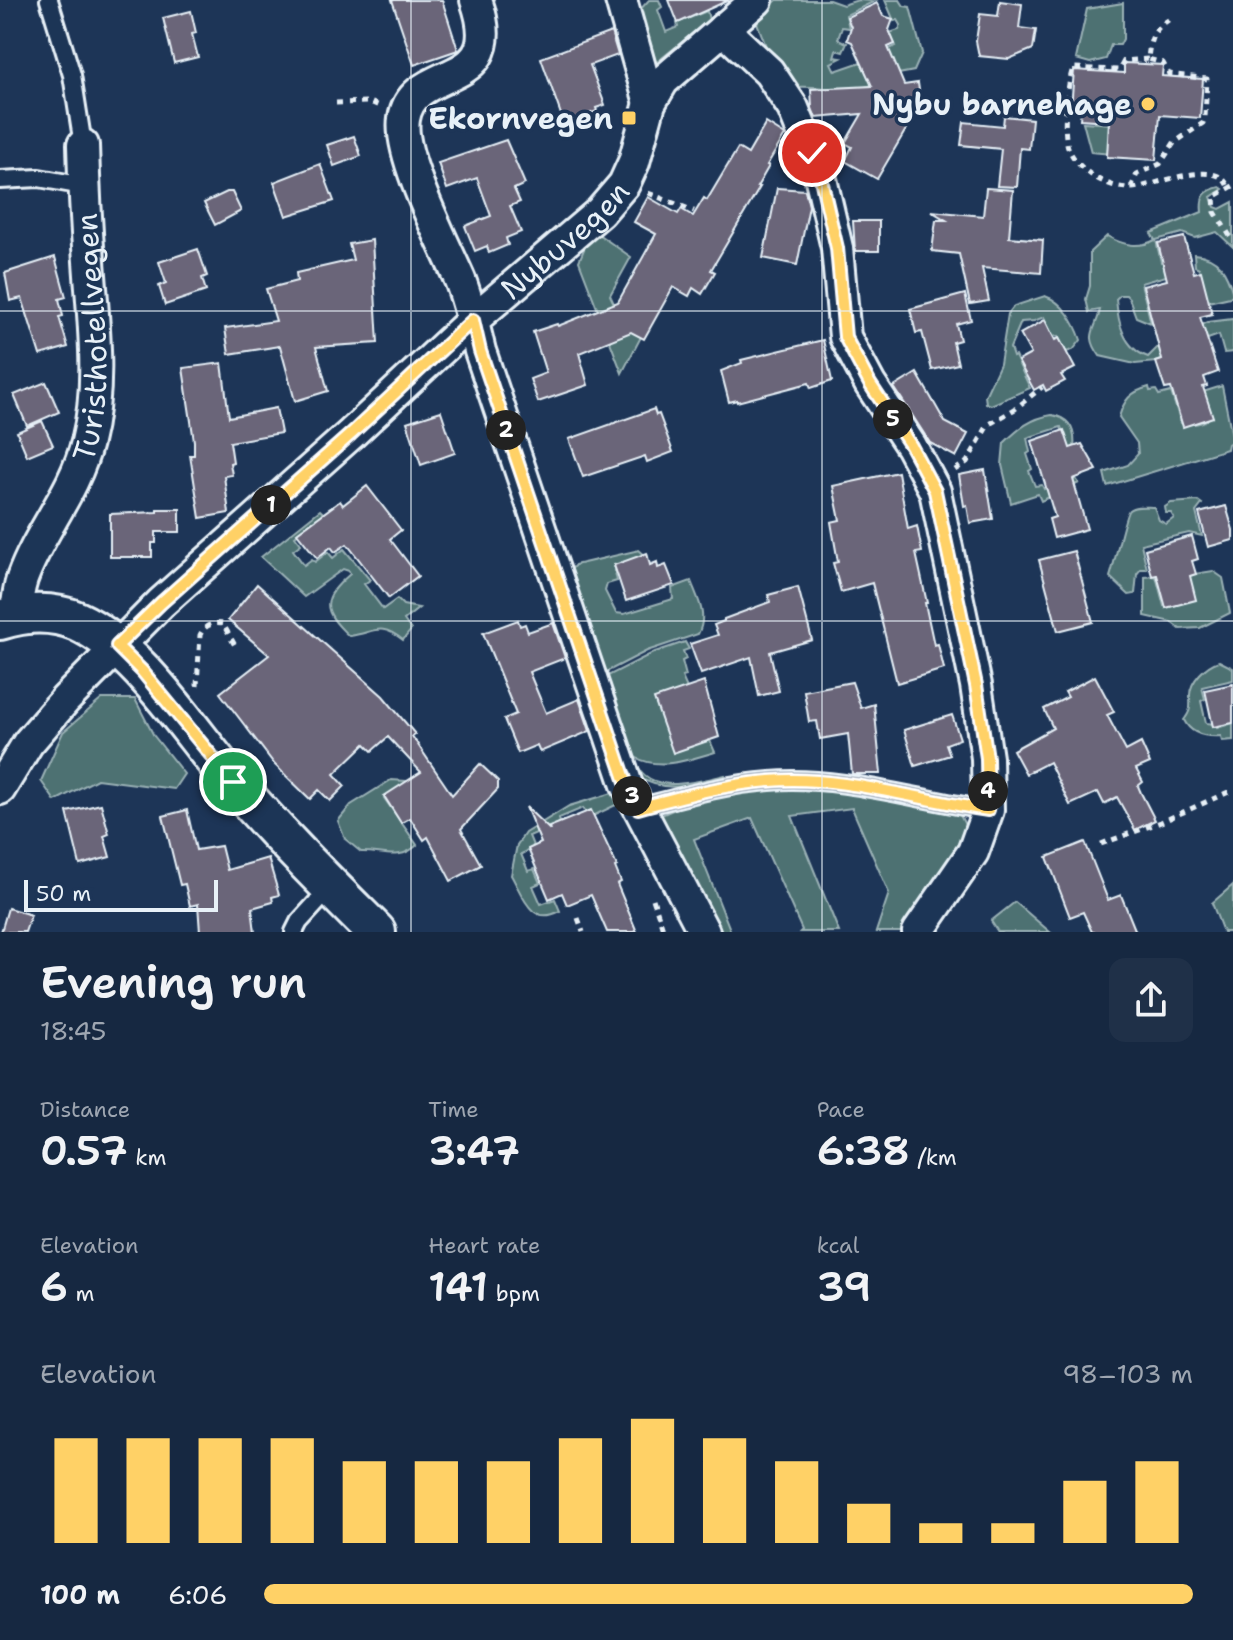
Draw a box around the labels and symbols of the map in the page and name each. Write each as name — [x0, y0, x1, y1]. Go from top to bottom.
place label: Nybu barnehage — [872, 84, 1132, 125]
marker: Nybu barnehage — [1139, 95, 1157, 113]
place label: Ekornvegen — [428, 98, 613, 139]
marker: Ekornvegen — [620, 109, 638, 127]
pin — [778, 119, 846, 187]
street label: Nybuvegen — [491, 172, 639, 309]
street label: Turisthotellvegen — [62, 212, 116, 466]
pin: 5 — [873, 399, 913, 439]
pin: 2 — [486, 410, 526, 450]
pin: 1 — [251, 485, 291, 525]
pin — [199, 748, 267, 816]
pin: 4 — [968, 771, 1008, 811]
pin: 3 — [612, 776, 652, 816]
scale bar — [24, 876, 218, 912]

